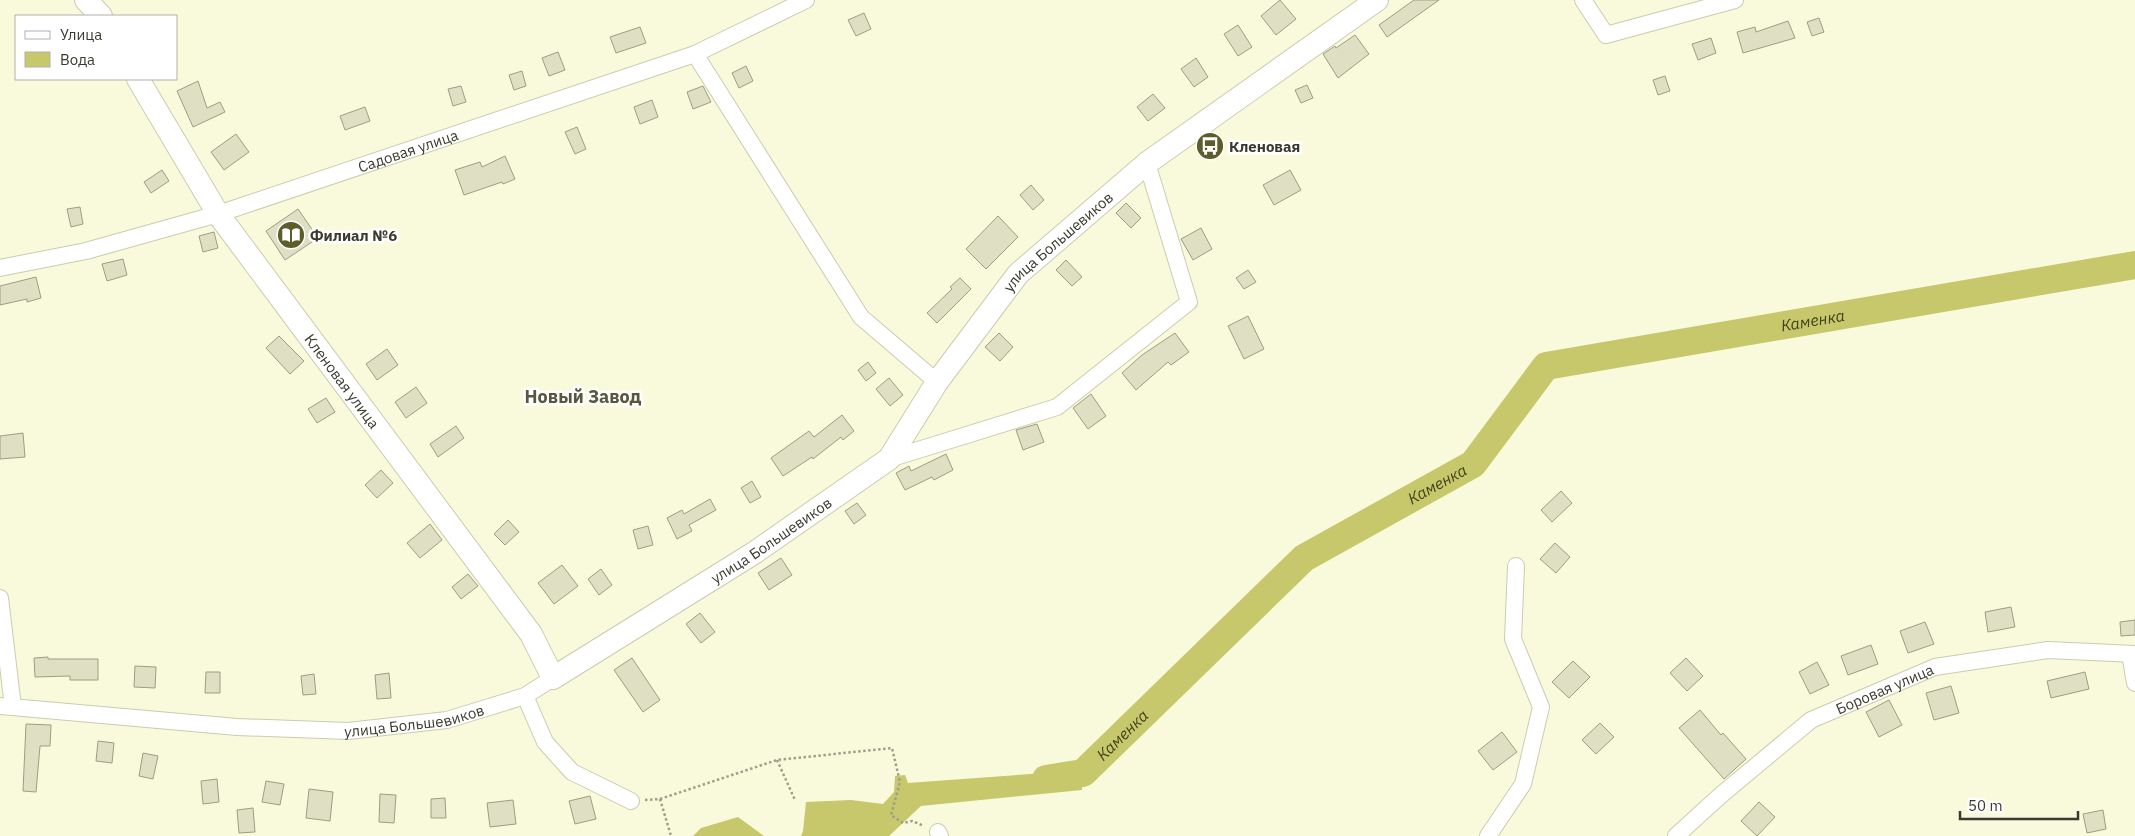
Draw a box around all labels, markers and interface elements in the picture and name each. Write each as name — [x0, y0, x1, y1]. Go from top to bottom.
legend — [15, 15, 178, 80]
text: Улица — [60, 25, 102, 44]
text: Вода — [60, 50, 95, 69]
street label: Садовая улица — [355, 125, 460, 176]
bus stop icon: Кленовая — [1195, 131, 1225, 161]
place label: Кленовая — [1229, 137, 1300, 156]
street label: улица Большевиков — [999, 187, 1117, 295]
library icon: Филиал №6 — [276, 220, 306, 250]
place label: Филиал №6 — [310, 226, 397, 245]
water label: Каменка — [1779, 305, 1846, 336]
street label: Кленовая улица — [301, 330, 384, 432]
district label: Новый Завод — [525, 385, 642, 408]
water label: Каменка — [1404, 460, 1470, 508]
street label: улица Большевиков — [707, 493, 835, 587]
street label: Боровая улица — [1833, 659, 1936, 718]
street label: улица Большевиков — [344, 700, 486, 741]
water label: Каменка — [1092, 705, 1152, 765]
scale bar — [1960, 788, 2078, 820]
text: 50 m — [1968, 796, 2003, 815]

